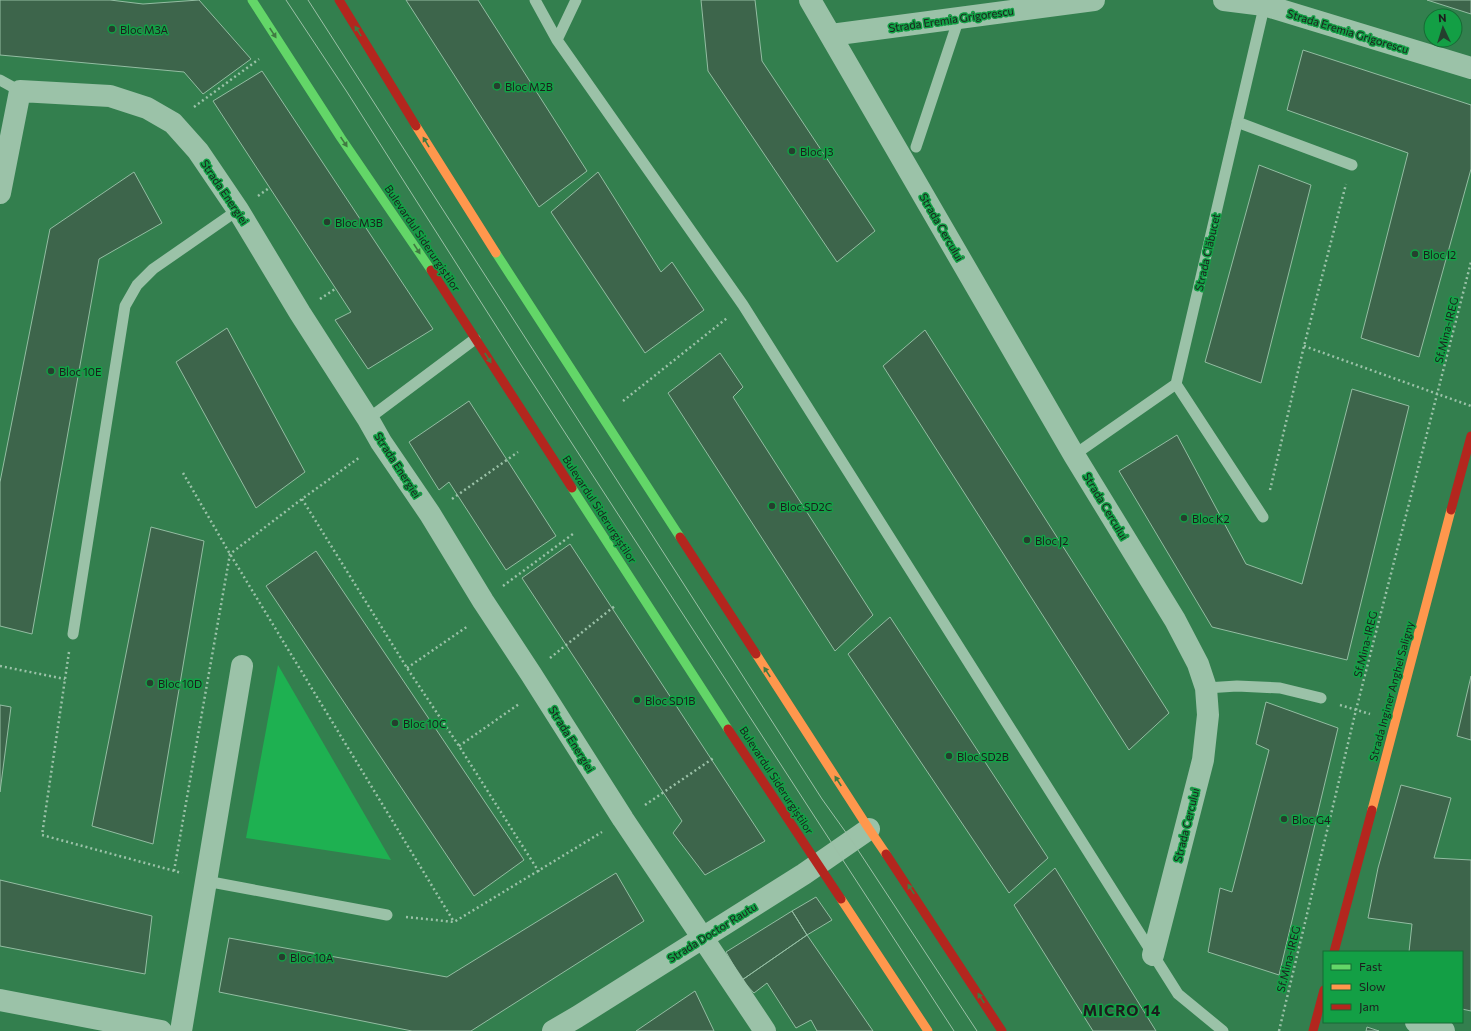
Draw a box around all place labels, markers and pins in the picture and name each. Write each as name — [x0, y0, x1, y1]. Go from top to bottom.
place label: Bloc M3A — [120, 23, 169, 36]
marker: Bloc M3A — [107, 24, 117, 34]
place label: Bloc M2B — [505, 80, 553, 93]
marker: Bloc M2B — [492, 81, 502, 91]
place label: Bloc J3 — [800, 145, 834, 159]
marker: Bloc J3 — [787, 146, 797, 156]
place label: Bloc M3B — [335, 216, 383, 229]
marker: Bloc M3B — [322, 217, 332, 227]
place label: Bloc I2 — [1423, 248, 1456, 261]
marker: Bloc I2 — [1410, 249, 1420, 259]
place label: Bloc 10E — [59, 365, 101, 378]
marker: Bloc 10E — [46, 366, 56, 376]
place label: Bloc SD2C — [780, 500, 832, 513]
marker: Bloc SD2C — [767, 501, 777, 511]
place label: Bloc K2 — [1192, 512, 1230, 525]
marker: Bloc K2 — [1179, 513, 1189, 523]
place label: Bloc J2 — [1035, 534, 1068, 548]
marker: Bloc J2 — [1022, 535, 1032, 545]
place label: Bloc 10D — [158, 677, 202, 690]
marker: Bloc 10D — [145, 678, 155, 688]
place label: Bloc SD1B — [645, 694, 695, 707]
marker: Bloc SD1B — [632, 695, 642, 705]
place label: Bloc 10C — [403, 717, 446, 730]
marker: Bloc 10C — [390, 718, 400, 728]
place label: Bloc SD2B — [957, 750, 1009, 763]
marker: Bloc SD2B — [944, 751, 954, 761]
place label: Bloc G4 — [1292, 813, 1331, 826]
marker: Bloc G4 — [1279, 814, 1289, 824]
place label: Bloc 10A — [290, 951, 334, 964]
marker: Bloc 10A — [277, 952, 287, 962]

